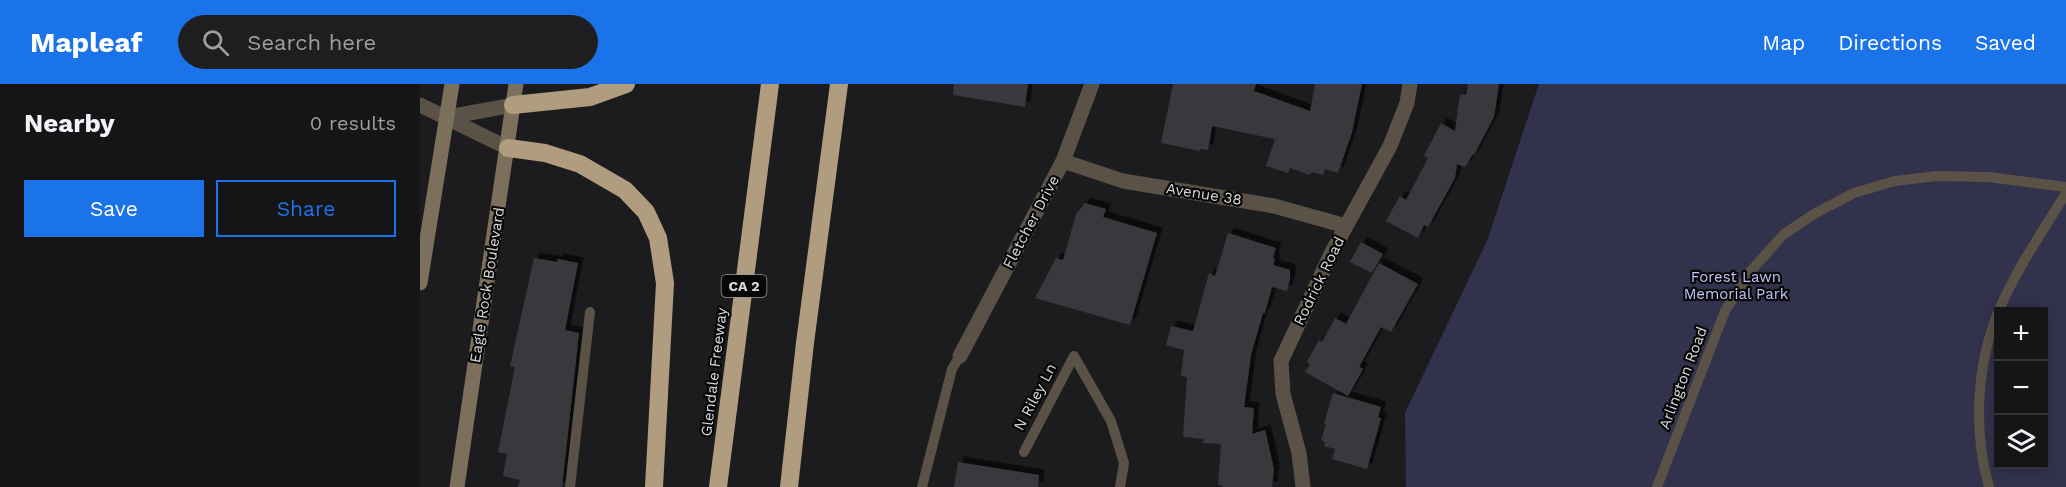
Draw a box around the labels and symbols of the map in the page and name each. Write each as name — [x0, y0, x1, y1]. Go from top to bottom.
street label: Fletcher Drive — [999, 172, 1063, 272]
street label: Avenue 38 — [1165, 179, 1243, 209]
street label: Eagle Rock Boulevard — [466, 206, 508, 364]
street label: Rodrick Road — [1290, 234, 1348, 328]
park label: Forest Lawn Memorial Park — [1684, 268, 1789, 303]
road number: CA 2 — [722, 275, 766, 297]
street label: Glendale Freeway — [697, 306, 731, 437]
street label: Arlington Road — [1655, 324, 1711, 432]
street label: N Riley Ln — [1010, 360, 1060, 434]

